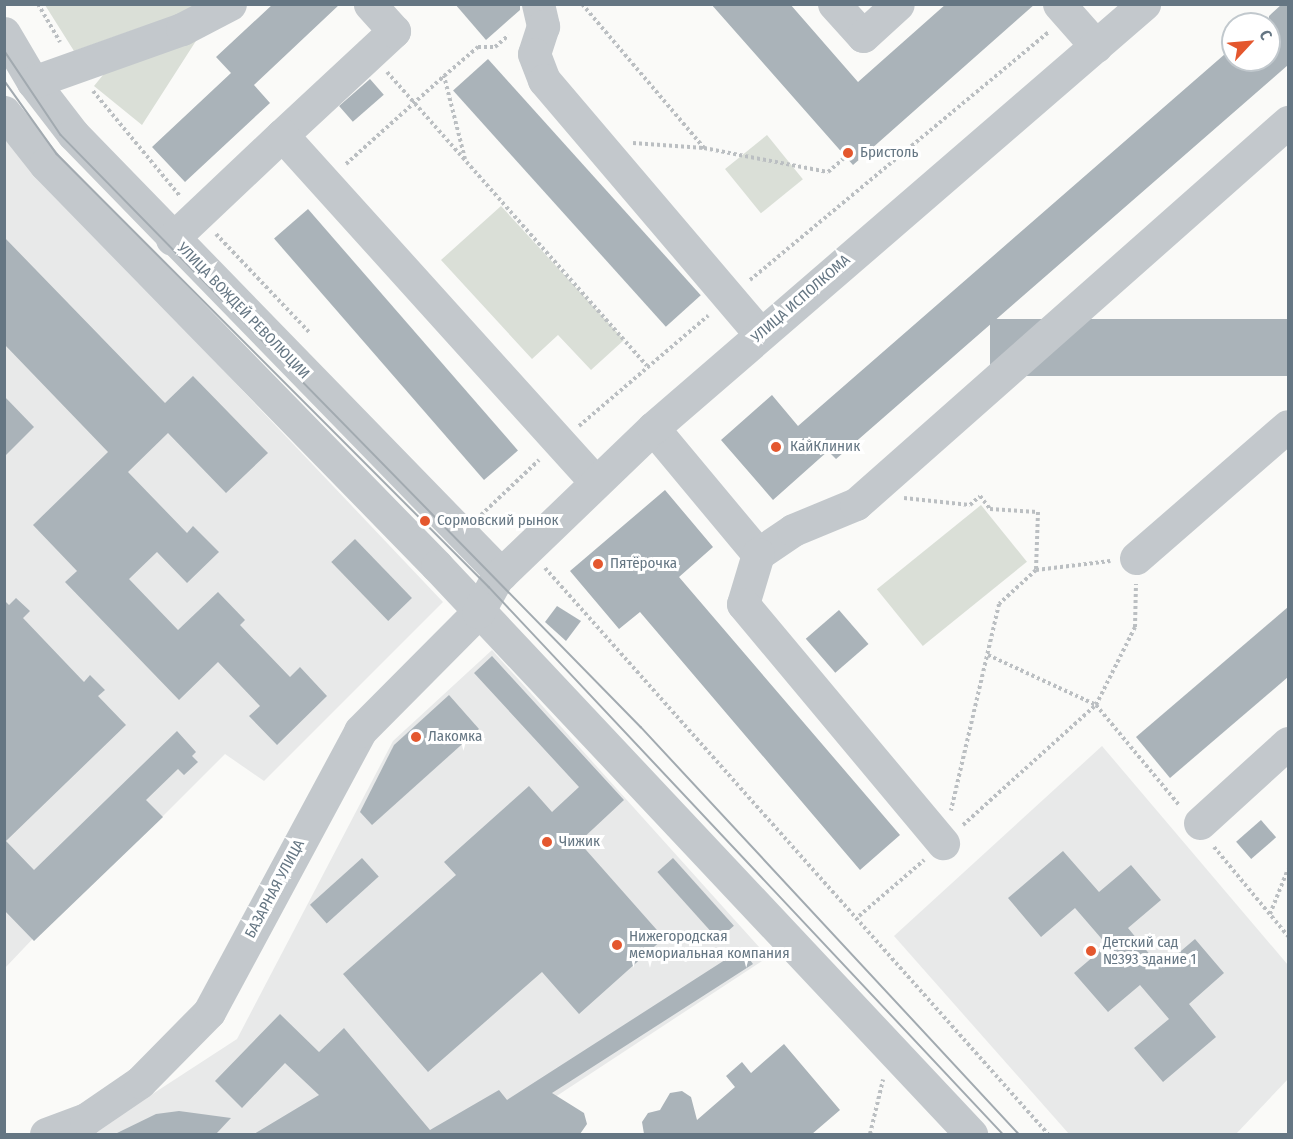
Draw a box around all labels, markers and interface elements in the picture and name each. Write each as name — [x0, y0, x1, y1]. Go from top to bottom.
north arrow — [1221, 12, 1281, 72]
text: С — [1255, 27, 1276, 43]
place label: Бристоль — [860, 144, 918, 162]
marker: Бристоль — [841, 146, 855, 160]
street label: УЛИЦА ВОЖДЕЙ РЕВОЛЮЦИИ — [173, 239, 313, 383]
street label: УЛИЦА ИСПОЛКОМА — [748, 251, 854, 347]
marker: КайКлиник — [767, 438, 785, 456]
place label: КайКлиник — [790, 438, 860, 456]
place label: Сормовский рынок — [437, 512, 559, 530]
marker: Сормовский рынок — [418, 514, 432, 528]
place label: Пятёрочка — [610, 555, 677, 573]
marker: Пятёрочка — [591, 557, 605, 571]
place label: Лакомка — [428, 728, 482, 746]
marker: Лакомка — [409, 730, 423, 744]
place label: Чижик — [559, 833, 600, 851]
marker: Чижик — [540, 835, 554, 849]
street label: БАЗАРНАЯ УЛИЦА — [241, 837, 309, 941]
place label: Нижегородская мемориальная компания — [629, 927, 790, 962]
place label: Детский сад №393 здание 1 — [1103, 933, 1196, 968]
marker: Нижегородская мемориальная компания — [610, 938, 624, 952]
marker: Детский сад №393 здание 1 — [1084, 944, 1098, 958]

